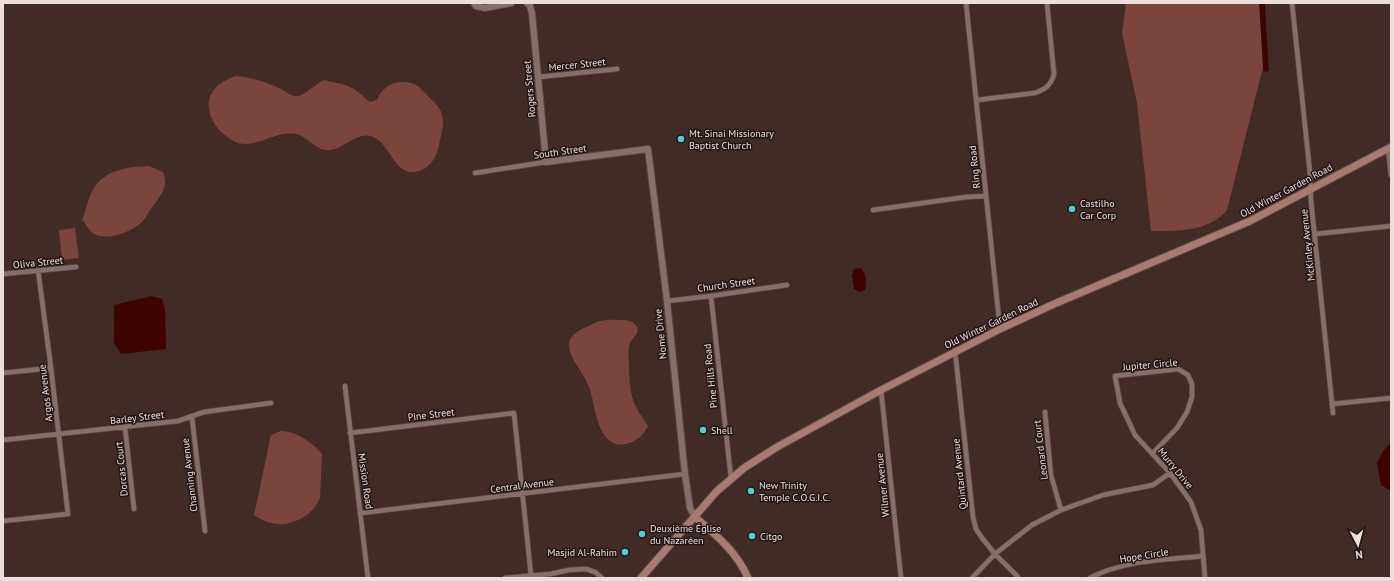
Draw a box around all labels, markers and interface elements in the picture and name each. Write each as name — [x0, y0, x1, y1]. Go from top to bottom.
street label: Mercer Street — [548, 55, 607, 74]
street label: Rogers Street — [520, 59, 538, 118]
place label: Mt. Sinai Missionary Baptist Church — [689, 127, 774, 152]
marker: Mt. Sinai Missionary Baptist Church — [676, 134, 686, 144]
street label: South Street — [533, 141, 588, 162]
street label: Ring Road — [966, 145, 983, 189]
street label: Old Winter Garden Road — [1238, 161, 1335, 220]
place label: Castilho Car Corp — [1080, 197, 1116, 222]
marker: Castilho Car Corp — [1067, 204, 1077, 214]
street label: McKinley Avenue — [1297, 208, 1318, 282]
street label: Oliva Street — [12, 253, 64, 272]
street label: Church Street — [696, 274, 756, 295]
street label: Old Winter Garden Road — [942, 295, 1040, 352]
street label: Nome Drive — [651, 308, 670, 360]
street label: Pine Hills Road — [701, 343, 720, 409]
street label: Jupiter Circle — [1121, 356, 1178, 373]
street label: Argos Avenue — [36, 363, 55, 422]
street label: Pine Street — [407, 405, 456, 424]
street label: Barley Street — [109, 408, 165, 427]
street label: Leonard Court — [1030, 419, 1051, 481]
place label: Shell — [711, 424, 733, 437]
marker: Shell — [698, 425, 708, 435]
street label: Channing Avenue — [179, 437, 200, 513]
street label: Quintard Avenue — [949, 438, 970, 510]
street label: Dorcas Court — [112, 440, 131, 497]
street label: Murry Drive — [1155, 445, 1196, 492]
street label: Mission Road — [355, 452, 376, 510]
street label: Wilmer Avenue — [873, 452, 892, 517]
street label: Central Avenue — [489, 475, 555, 496]
place label: New Trinity Temple C.O.G.I.C. — [759, 479, 830, 504]
marker: New Trinity Temple C.O.G.I.C. — [746, 486, 756, 496]
place label: Deuxième Église du Nazaréen — [650, 522, 721, 547]
north arrow — [1338, 525, 1378, 565]
marker: Deuxième Église du Nazaréen — [637, 529, 647, 539]
place label: Citgo — [760, 530, 782, 543]
marker: Citgo — [747, 531, 757, 541]
street label: Hope Circle — [1119, 545, 1170, 566]
place label: Masjid Al-Rahim — [547, 546, 617, 559]
marker: Masjid Al-Rahim — [620, 547, 630, 557]
text: N — [1355, 548, 1363, 562]

